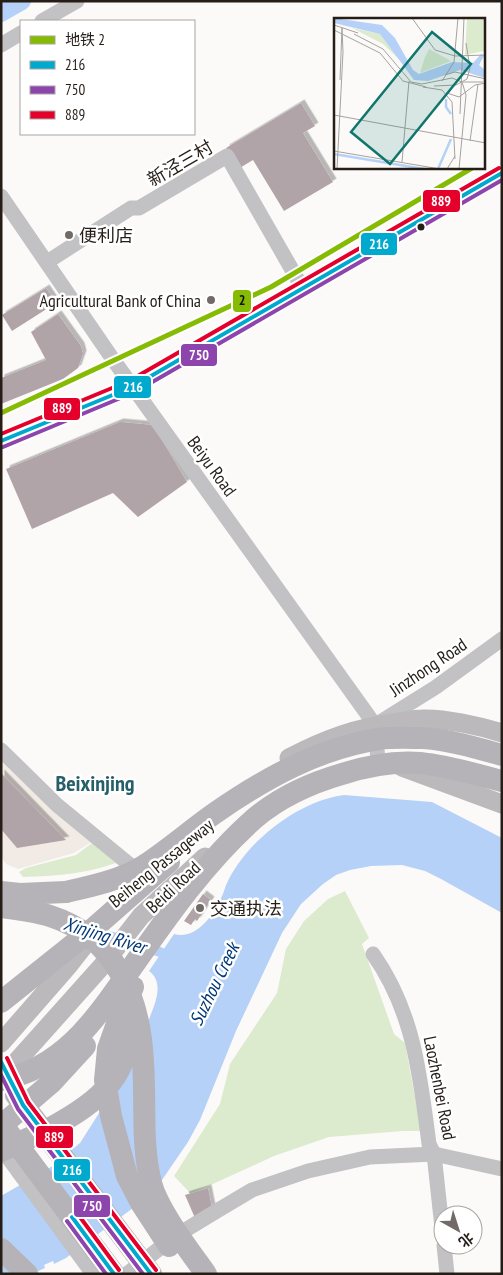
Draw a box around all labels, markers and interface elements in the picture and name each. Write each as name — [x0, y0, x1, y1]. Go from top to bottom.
inset map — [334, 18, 486, 169]
legend — [20, 20, 195, 135]
text: 地铁 2 — [65, 30, 105, 49]
text: 216 — [65, 55, 86, 74]
text: 750 — [65, 80, 86, 99]
text: 889 — [65, 105, 85, 124]
street label: 新泾三村 — [143, 135, 217, 191]
line badge: 889 — [422, 189, 461, 213]
text: 889 — [431, 192, 451, 210]
unlabelled marker — [416, 222, 426, 232]
place label: 便利店 — [79, 224, 133, 247]
marker: 便利店 — [63, 229, 75, 241]
line badge: 216 — [360, 232, 398, 256]
text: 216 — [369, 235, 389, 253]
place label: Agricultural Bank of China — [40, 289, 201, 312]
line badge: 2 — [232, 289, 252, 313]
text: 2 — [239, 291, 245, 309]
marker: Agricultural Bank of China — [205, 294, 217, 306]
line badge: 750 — [180, 343, 218, 367]
text: 750 — [189, 346, 209, 364]
line badge: 216 — [113, 375, 152, 399]
text: 216 — [123, 378, 143, 396]
line badge: 889 — [43, 397, 81, 421]
text: 889 — [52, 399, 72, 417]
street label: Beiyu Road — [182, 431, 242, 501]
street label: Jinzhong Road — [384, 633, 471, 702]
district label: Beixinjing — [55, 769, 135, 797]
street label: Beiheng Passageway — [104, 813, 218, 912]
street label: Beidi Road — [141, 856, 205, 918]
place label: 交通执法 — [210, 897, 282, 920]
marker: 交通执法 — [194, 902, 206, 914]
water label: Xinjing River — [61, 911, 152, 960]
water label: Suzhou Creek — [184, 937, 245, 1029]
street label: Laozhenbei Road — [419, 1034, 461, 1142]
line badge: 889 — [35, 1125, 74, 1149]
text: 889 — [44, 1128, 64, 1146]
line badge: 216 — [53, 1158, 91, 1182]
text: 216 — [62, 1161, 82, 1179]
line badge: 750 — [73, 1194, 111, 1218]
text: 750 — [82, 1197, 102, 1215]
north arrow — [433, 1205, 483, 1255]
text: 北 — [455, 1229, 477, 1252]

